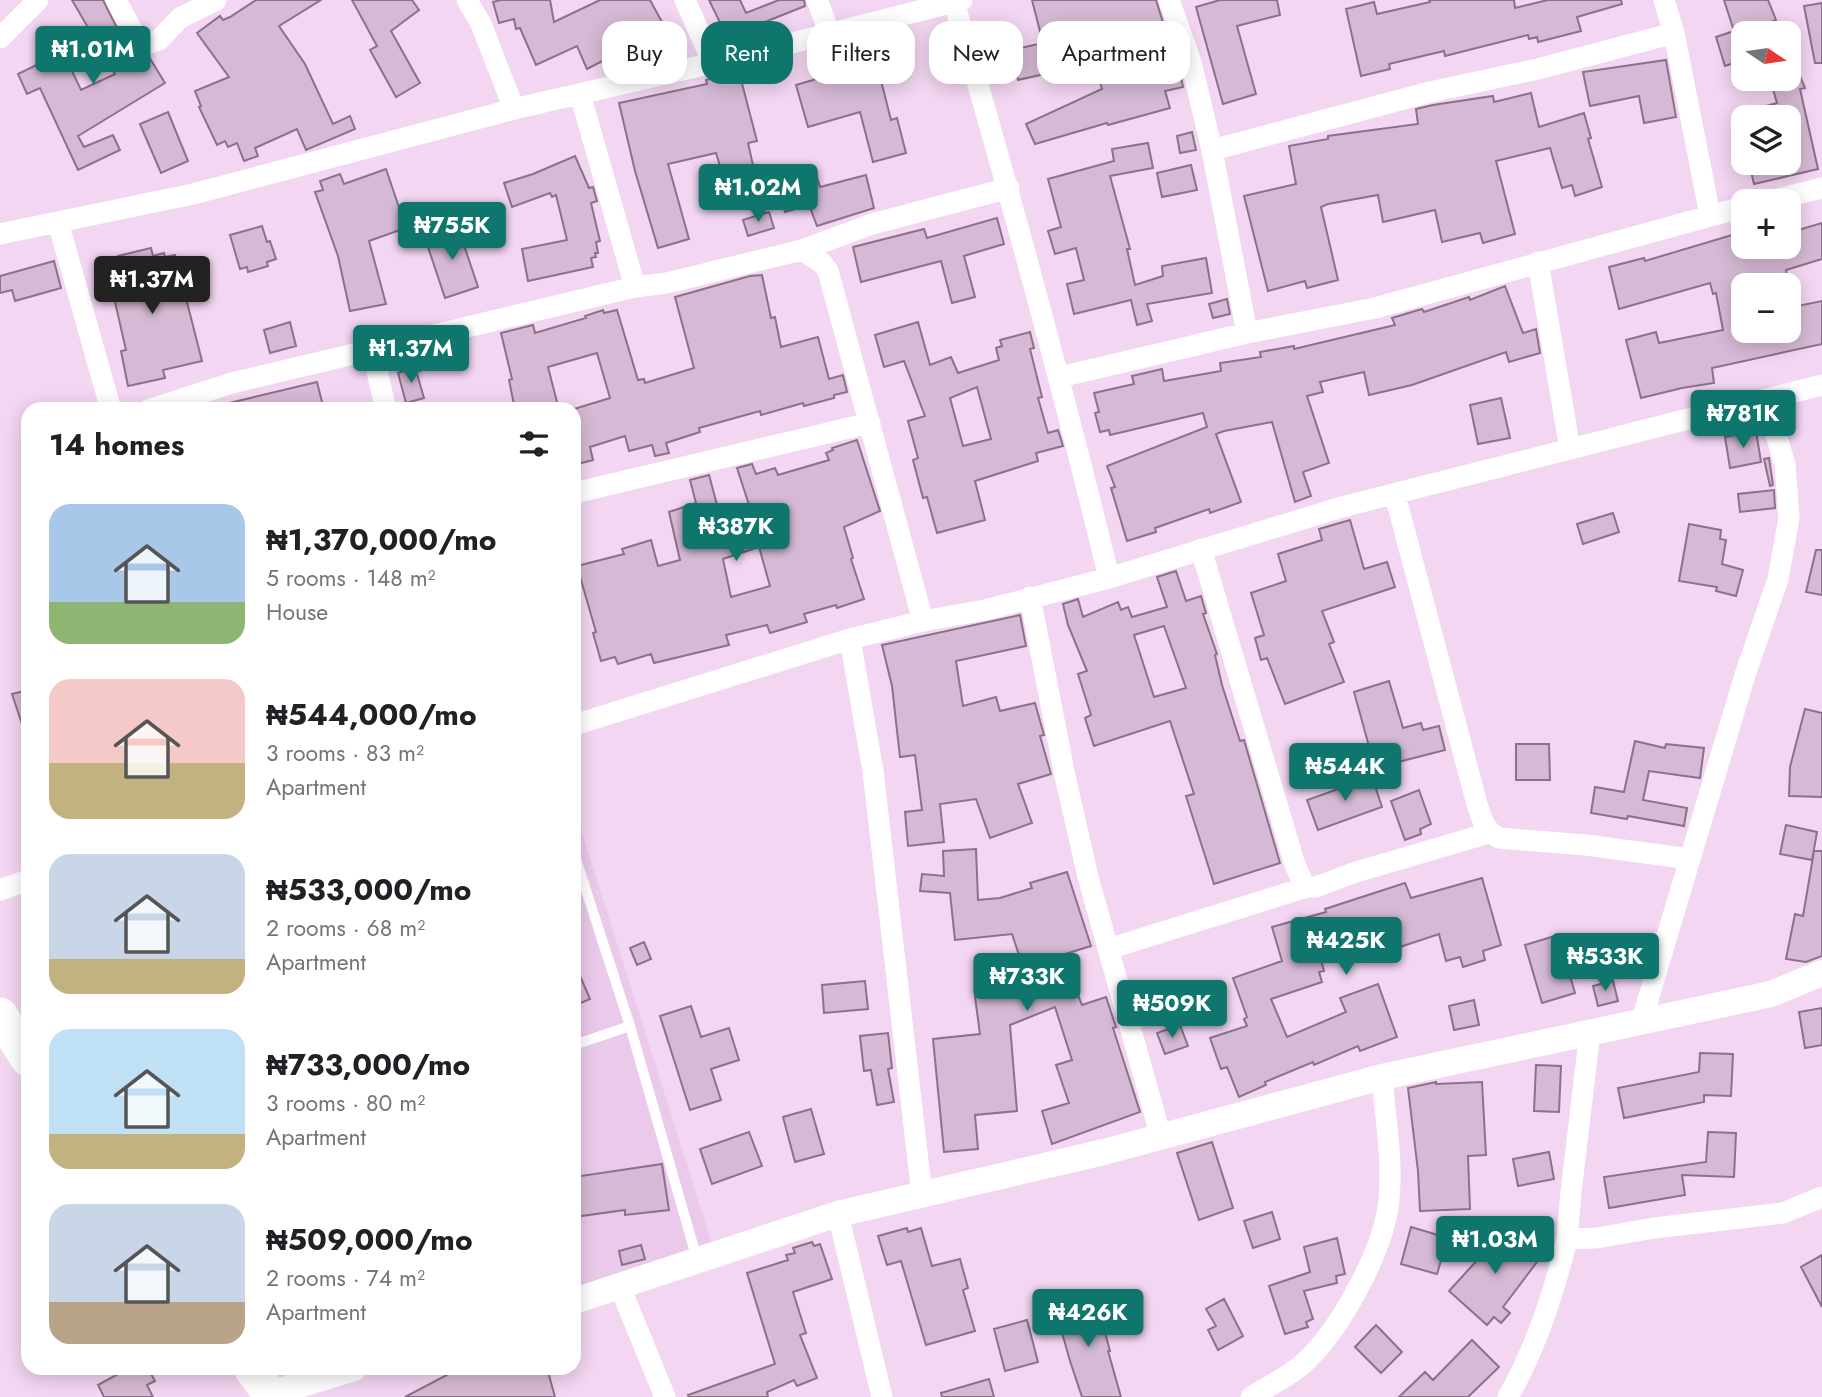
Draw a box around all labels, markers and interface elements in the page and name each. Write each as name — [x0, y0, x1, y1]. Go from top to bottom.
chip: Buy — [602, 21, 687, 84]
chip: Rent — [701, 21, 793, 84]
chip: Filters — [807, 21, 915, 84]
chip: New — [929, 21, 1023, 84]
chip: Apartment — [1037, 21, 1190, 84]
north arrow — [1731, 21, 1801, 91]
map controls — [1731, 21, 1801, 343]
pin: ₦1.01M — [36, 27, 150, 86]
text: ₦1.01M — [51, 32, 135, 66]
button: layers — [1731, 105, 1801, 175]
pin: ₦1.02M — [701, 164, 815, 224]
text: ₦1.02M — [715, 170, 801, 204]
button: + — [1731, 189, 1801, 259]
pin: ₦755K — [403, 202, 501, 262]
text: ₦755K — [414, 208, 490, 242]
pin: ₦1.37M — [95, 256, 209, 316]
text: ₦1.37M — [110, 262, 194, 296]
button: − — [1731, 273, 1801, 343]
pin: ₦1.37M — [354, 326, 468, 385]
text: ₦1.37M — [369, 331, 453, 365]
pin: ₦781K — [1694, 391, 1792, 450]
text: ₦781K — [1707, 396, 1779, 430]
text: 14 homes — [49, 423, 184, 466]
icon: filters — [515, 425, 553, 463]
pin: ₦387K — [687, 504, 785, 563]
text: ₦387K — [699, 509, 773, 543]
text: ₦1,370,000/mo — [266, 518, 497, 561]
icon: home — [105, 532, 189, 616]
text: 5 rooms · 148 m² — [266, 561, 436, 595]
text: House — [266, 595, 328, 629]
text: ₦544,000/mo — [266, 693, 477, 736]
icon: home — [105, 707, 189, 791]
text: 3 rooms · 83 m² — [266, 736, 424, 770]
pin: ₦544K — [1296, 744, 1394, 803]
text: ₦544K — [1305, 749, 1385, 783]
text: Apartment — [266, 770, 366, 804]
text: ₦533,000/mo — [266, 868, 472, 911]
icon: home — [105, 882, 189, 966]
text: 2 rooms · 68 m² — [266, 911, 425, 945]
pin: ₦425K — [1297, 918, 1395, 977]
text: ₦425K — [1307, 923, 1385, 957]
pin: ₦533K — [1556, 934, 1654, 993]
text: ₦533K — [1567, 939, 1643, 973]
text: Apartment — [266, 945, 366, 979]
pin: ₦733K — [978, 954, 1076, 1013]
text: ₦733K — [989, 959, 1065, 993]
pin: ₦509K — [1123, 981, 1221, 1040]
text: ₦509K — [1133, 986, 1211, 1020]
text: ₦733,000/mo — [266, 1043, 470, 1086]
icon: home — [105, 1057, 189, 1141]
text: 3 rooms · 80 m² — [266, 1086, 425, 1120]
text: Apartment — [266, 1120, 366, 1154]
pin: ₦1.03M — [1438, 1216, 1552, 1276]
text: ₦509,000/mo — [266, 1218, 473, 1261]
text: ₦1.03M — [1452, 1222, 1538, 1256]
icon: home — [105, 1232, 189, 1316]
text: 2 rooms · 74 m² — [266, 1261, 425, 1295]
pin: ₦426K — [1039, 1290, 1137, 1349]
text: Apartment — [266, 1295, 366, 1329]
text: ₦426K — [1048, 1295, 1128, 1329]

